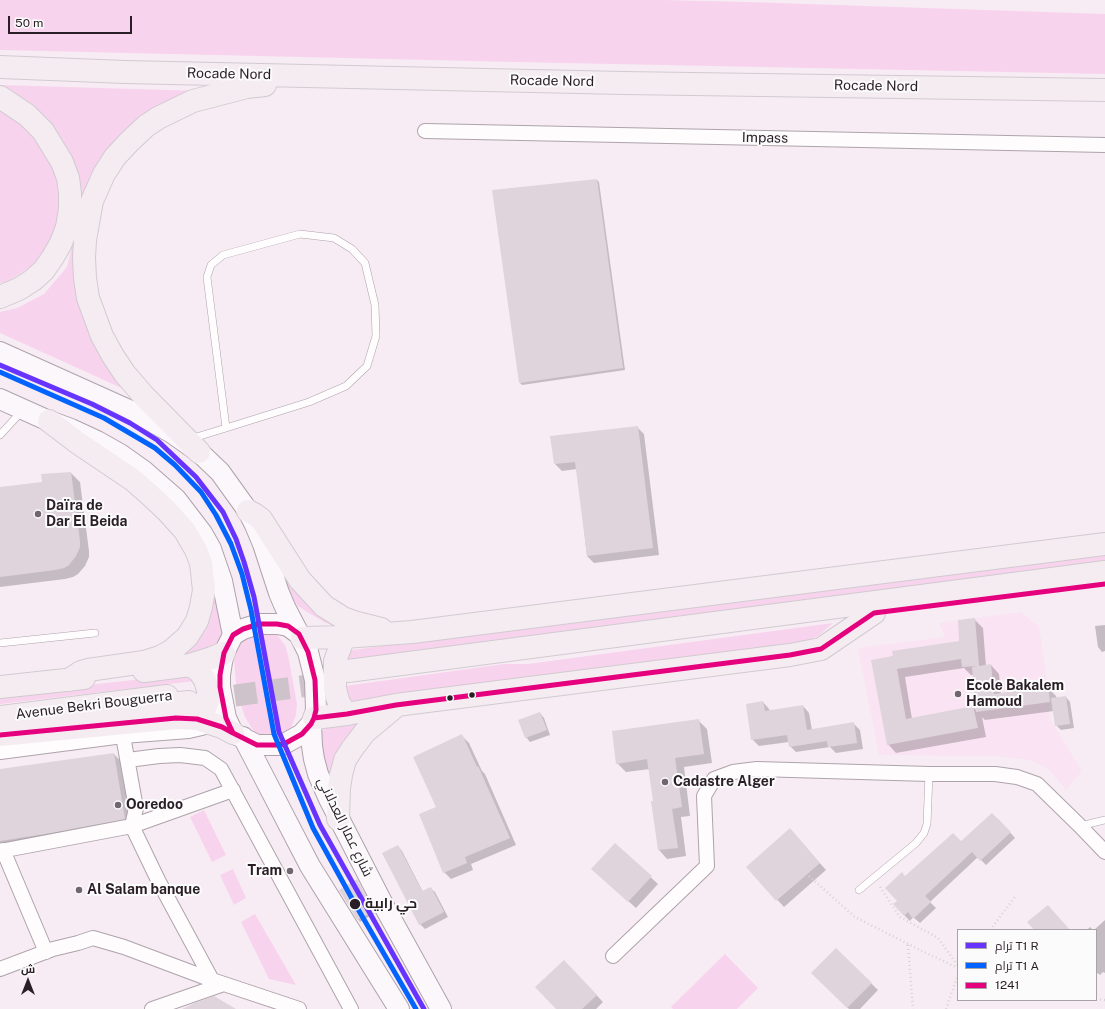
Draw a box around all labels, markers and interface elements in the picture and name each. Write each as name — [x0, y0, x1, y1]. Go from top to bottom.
scale bar — [10, 8, 134, 34]
text: 50 m — [15, 16, 43, 30]
street label: Rocade Nord — [187, 65, 271, 83]
street label: Rocade Nord — [510, 72, 594, 90]
street label: Rocade Nord — [834, 77, 918, 95]
street label: Impass — [742, 129, 788, 147]
place label: Daïra de Dar El Beida — [46, 498, 127, 530]
marker: Daïra de Dar El Beida — [33, 509, 43, 519]
place label: Ecole Bakalem Hamoud — [966, 678, 1064, 710]
street label: Avenue Bekri Bouguerra — [15, 687, 173, 723]
marker: Ecole Bakalem Hamoud — [953, 689, 963, 699]
unlabelled marker — [467, 690, 477, 700]
unlabelled marker — [445, 693, 455, 703]
place label: Cadastre Alger — [673, 774, 775, 790]
street label: شارع عمار العدلاني — [314, 775, 376, 879]
marker: Cadastre Alger — [660, 777, 670, 787]
place label: Ooredoo — [126, 797, 183, 813]
marker: Ooredoo — [113, 800, 123, 810]
place label: Tram — [248, 863, 282, 879]
marker: Tram — [285, 866, 295, 876]
place label: Al Salam banque — [87, 882, 200, 898]
marker: Al Salam banque — [74, 885, 84, 895]
place label: حي رابية — [365, 896, 417, 912]
marker: حي رابية — [348, 897, 362, 911]
legend — [957, 929, 1097, 1001]
text: ترام T1 R — [995, 939, 1039, 953]
text: ترام T1 A — [995, 959, 1039, 973]
north arrow — [8, 961, 48, 1001]
text: ش — [21, 963, 35, 975]
text: 1241 — [995, 978, 1019, 992]

